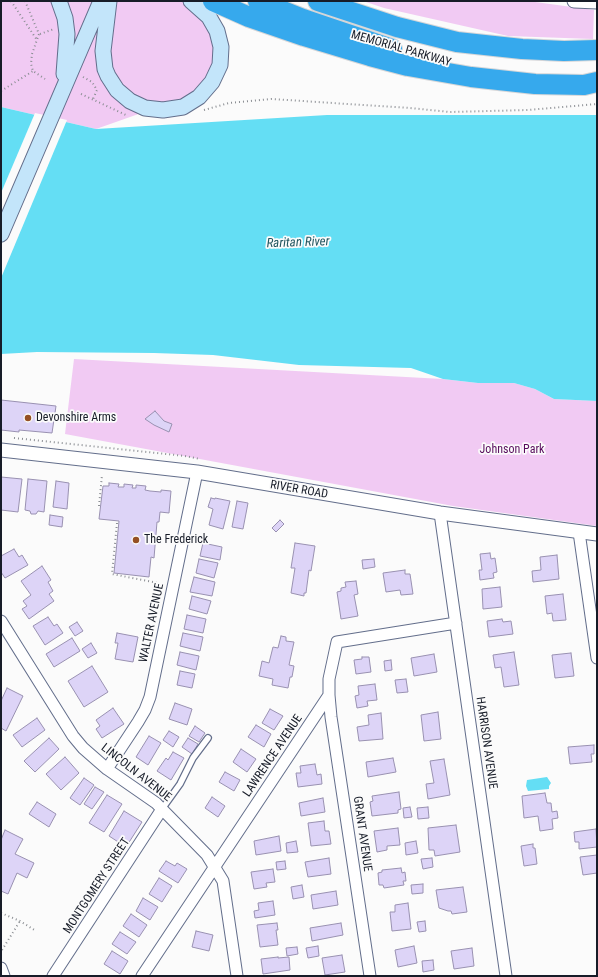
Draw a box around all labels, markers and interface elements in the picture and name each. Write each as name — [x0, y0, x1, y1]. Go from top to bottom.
street label: MEMORIAL PARKWAY — [349, 28, 453, 70]
water label: Raritan River — [266, 234, 330, 252]
place label: Devonshire Arms — [36, 411, 116, 425]
marker: Devonshire Arms — [23, 413, 33, 423]
park label: Johnson Park — [480, 443, 544, 457]
street label: RIVER ROAD — [269, 478, 329, 502]
place label: The Frederick — [144, 533, 208, 547]
marker: The Frederick — [131, 535, 141, 545]
street label: WALTER AVENUE — [137, 582, 167, 664]
street label: HARRISON AVENUE — [472, 696, 500, 790]
street label: LAWRENCE AVENUE — [240, 712, 306, 800]
street label: LINCOLN AVENUE — [98, 741, 174, 805]
street label: GRANT AVENUE — [350, 795, 374, 873]
street label: MONTGOMERY STREET — [61, 835, 133, 937]

